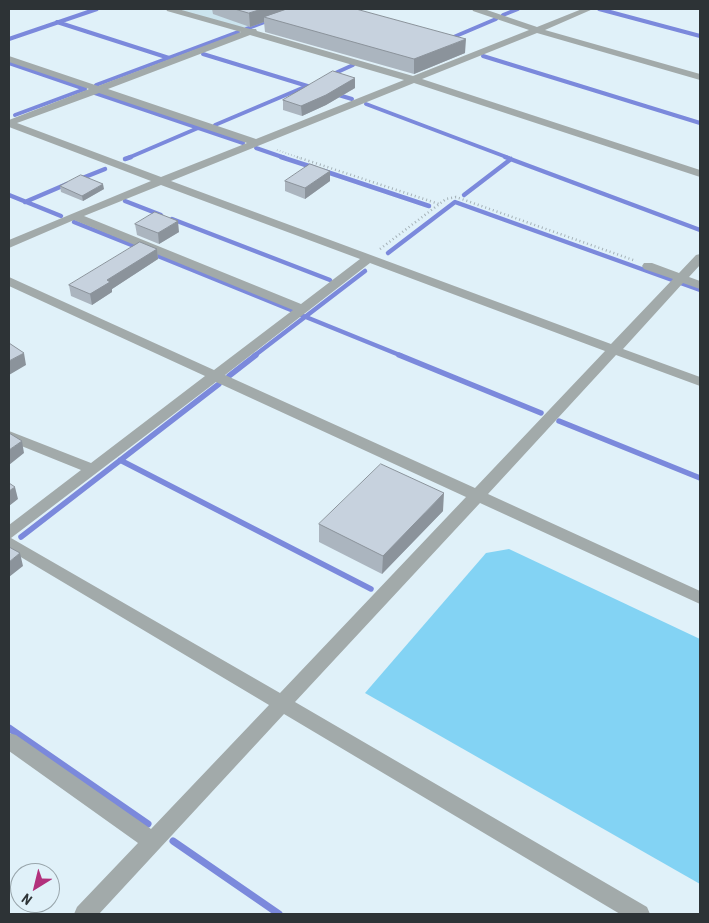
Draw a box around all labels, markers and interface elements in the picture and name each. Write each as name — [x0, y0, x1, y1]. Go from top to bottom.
north arrow — [10, 863, 60, 913]
text: N — [19, 890, 35, 908]

